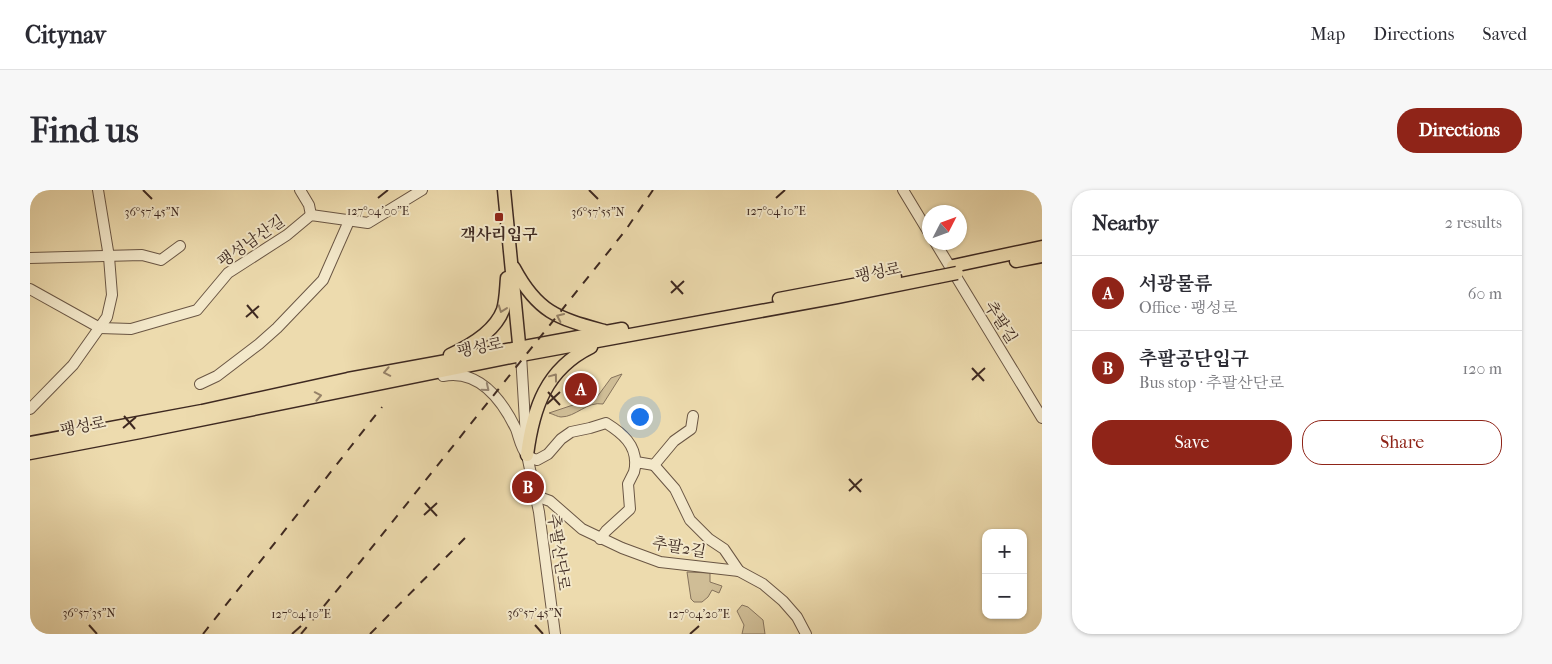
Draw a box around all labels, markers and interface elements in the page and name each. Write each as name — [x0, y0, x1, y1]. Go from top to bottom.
text: Citynav — [25, 21, 106, 49]
text: Map — [1311, 24, 1345, 45]
text: Directions — [1373, 24, 1454, 45]
text: Saved — [1482, 24, 1527, 45]
button: Directions — [1397, 108, 1522, 153]
text: Find us — [30, 110, 139, 151]
text: 127°04'00"E — [347, 204, 409, 218]
text: 127°04'10"E — [746, 204, 806, 218]
text: 36°57'45"N — [124, 205, 180, 219]
text: 36°57'55"N — [571, 205, 625, 219]
north arrow — [922, 205, 967, 250]
street label: 팽성남산길 — [214, 211, 288, 271]
marker: 객사리입구 — [493, 211, 505, 223]
text: Nearby — [1092, 211, 1158, 235]
text: 2 results — [1445, 213, 1502, 232]
place label: 객사리입구 — [460, 225, 538, 244]
street label: 팽성로 — [853, 258, 903, 286]
text: 서광물류 — [1139, 273, 1212, 295]
text: A — [1103, 284, 1113, 303]
text: 60 m — [1468, 284, 1502, 303]
street label: 추팔길 — [981, 297, 1021, 347]
text: Office · 팽성로 — [1139, 298, 1237, 317]
one-way arrow — [498, 304, 508, 313]
one-way arrow — [556, 312, 565, 323]
street label: 팽성로 — [455, 333, 505, 361]
text: 추팔공단입구 — [1139, 348, 1249, 370]
text: B — [1103, 359, 1113, 378]
text: 120 m — [1463, 359, 1502, 378]
one-way arrow — [383, 366, 392, 376]
pin: A — [565, 370, 597, 408]
one-way arrow — [548, 373, 557, 383]
text: Bus stop · 추팔산단로 — [1139, 373, 1284, 392]
one-way arrow — [480, 382, 489, 390]
one-way arrow — [314, 391, 323, 402]
your location — [627, 404, 653, 430]
street label: 팽성로 — [58, 412, 108, 440]
button: Save — [1092, 420, 1292, 465]
button: Share — [1302, 420, 1502, 465]
pin: B — [512, 468, 544, 506]
street label: 추팔산단로 — [544, 512, 574, 592]
map controls — [982, 529, 1027, 619]
button: + — [982, 529, 1027, 574]
street label: 추팔2길 — [650, 533, 708, 561]
button: − — [982, 574, 1027, 619]
text: 36°57'35"N — [62, 606, 116, 620]
text: 36°57'45"N — [507, 606, 563, 620]
text: 127°04'10"E — [271, 607, 331, 621]
text: 127°04'20"E — [668, 607, 730, 621]

